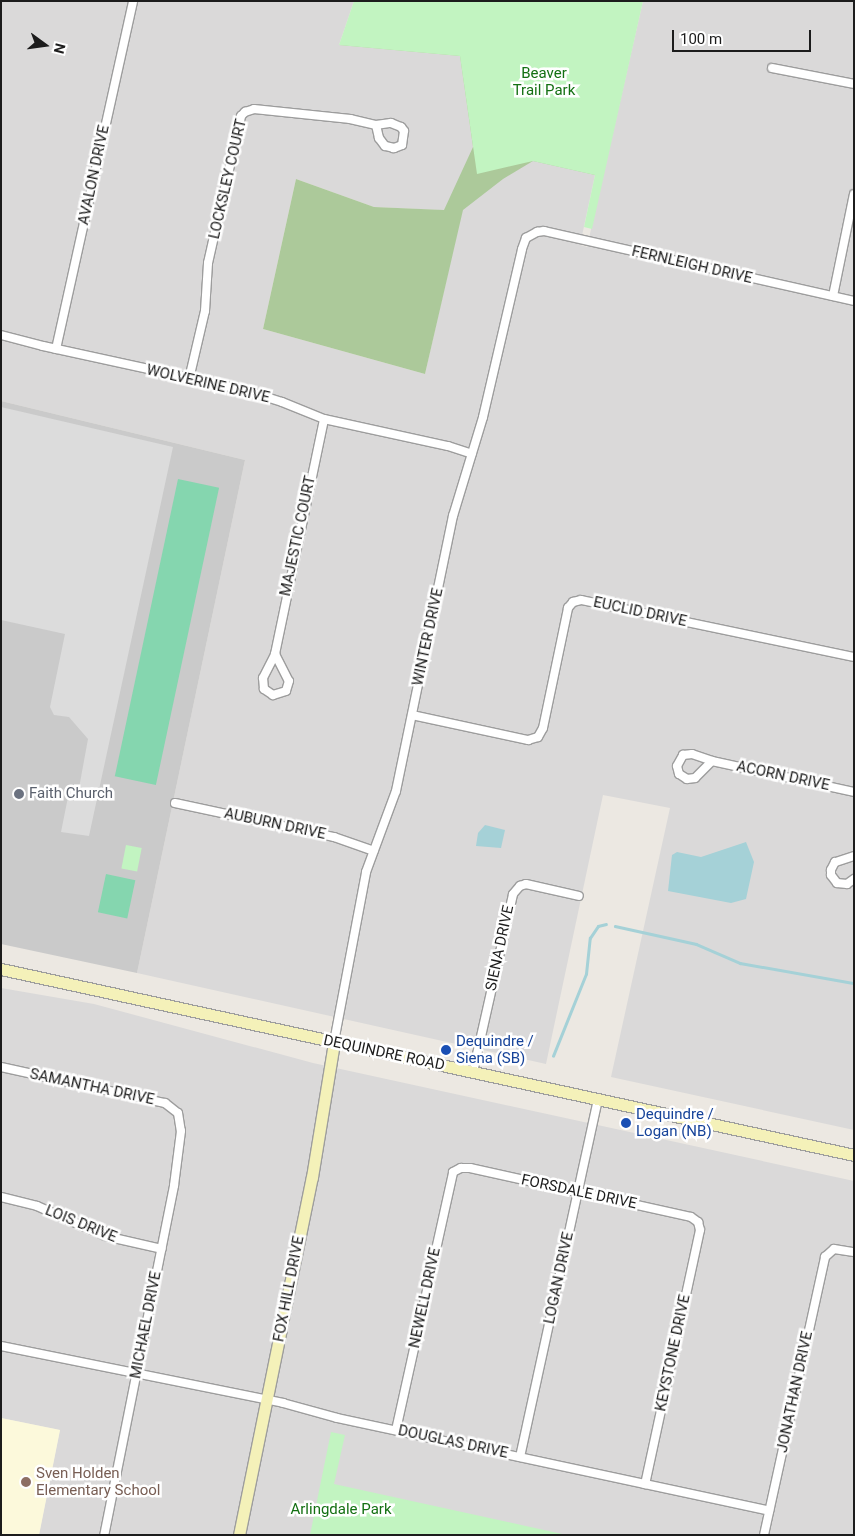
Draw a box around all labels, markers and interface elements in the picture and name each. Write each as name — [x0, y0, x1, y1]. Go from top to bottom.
north arrow — [20, 20, 70, 70]
scale bar — [675, 20, 814, 52]
text: 100 m — [680, 30, 722, 48]
text: N — [51, 42, 69, 55]
park label: Beaver Trail Park — [513, 64, 575, 99]
street label: LOCKSLEY COURT — [205, 117, 251, 241]
street label: AVALON DRIVE — [75, 123, 113, 227]
street label: FERNLEIGH DRIVE — [630, 242, 754, 288]
street label: WOLVERINE DRIVE — [145, 361, 271, 407]
street label: MAJESTIC COURT — [276, 474, 320, 598]
street label: WINTER DRIVE — [409, 586, 447, 688]
street label: EUCLID DRIVE — [592, 593, 688, 631]
street label: ACORN DRIVE — [735, 757, 831, 795]
place label: Faith Church — [29, 785, 113, 803]
marker: Faith Church — [13, 788, 25, 800]
street label: AUBURN DRIVE — [223, 804, 327, 844]
street label: SIENA DRIVE — [482, 904, 518, 992]
street label: DEQUINDRE ROAD — [322, 1031, 446, 1075]
place label: Dequindre / Siena (SB) — [456, 1032, 534, 1067]
marker: Dequindre / Siena (SB) — [440, 1044, 452, 1056]
street label: SAMANTHA DRIVE — [28, 1065, 156, 1109]
place label: Dequindre / Logan (NB) — [636, 1105, 714, 1140]
marker: Dequindre / Logan (NB) — [620, 1117, 632, 1129]
street label: FORSDALE DRIVE — [520, 1171, 638, 1213]
street label: LOIS DRIVE — [42, 1201, 120, 1247]
street label: LOGAN DRIVE — [540, 1230, 578, 1326]
street label: FOX HILL DRIVE — [270, 1235, 308, 1343]
street label: NEWELL DRIVE — [406, 1246, 444, 1350]
street label: MICHAEL DRIVE — [127, 1270, 165, 1380]
street label: KEYSTONE DRIVE — [652, 1293, 694, 1413]
street label: JONATHAN DRIVE — [773, 1330, 817, 1454]
street label: DOUGLAS DRIVE — [396, 1422, 510, 1462]
place label: Sven Holden Elementary School — [36, 1464, 160, 1499]
marker: Sven Holden Elementary School — [20, 1476, 32, 1488]
park label: Arlingdale Park — [290, 1501, 392, 1519]

